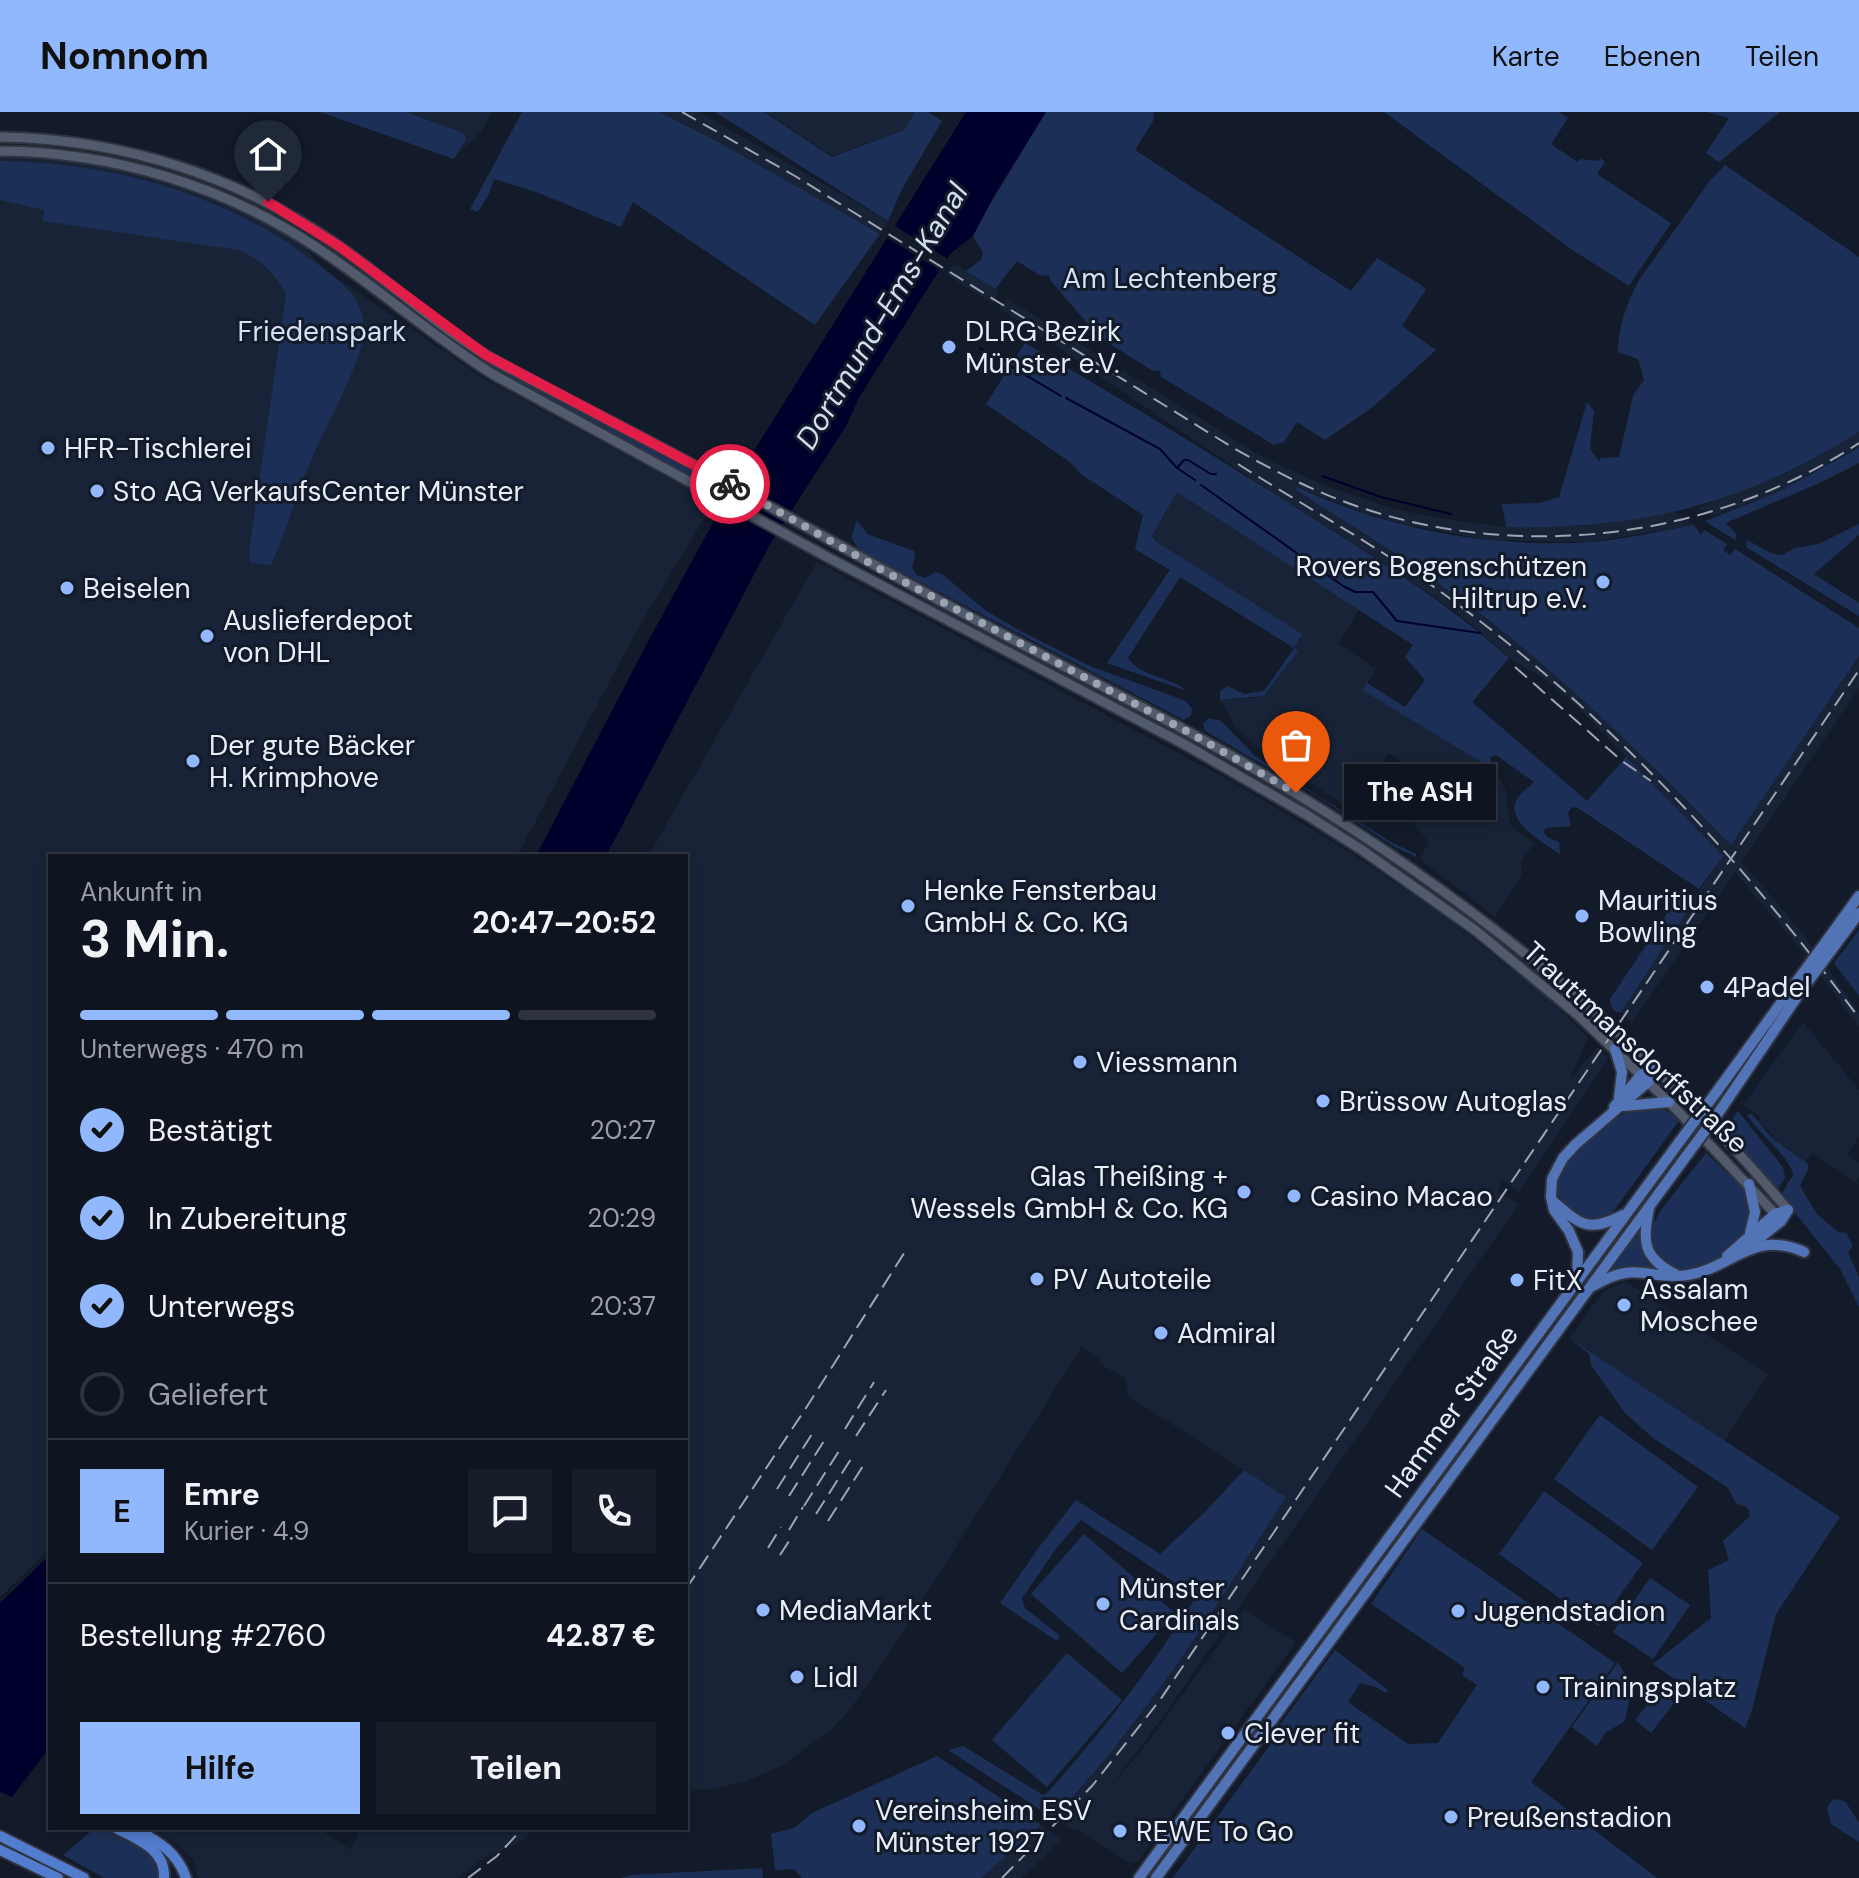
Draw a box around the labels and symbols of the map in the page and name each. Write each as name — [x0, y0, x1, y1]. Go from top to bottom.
pin — [234, 120, 302, 202]
water label: Dortmund-Ems-Kanal — [787, 174, 977, 456]
park label: Am Lechtenberg — [1063, 260, 1277, 297]
park label: Friedenspark — [238, 313, 406, 350]
place label: DLRG Bezirk Münster e.V. — [965, 313, 1121, 382]
marker: DLRG Bezirk Münster e.V. — [940, 338, 958, 356]
place label: HFR-Tischlerei — [64, 430, 252, 467]
marker: HFR-Tischlerei — [39, 439, 57, 457]
courier — [690, 444, 770, 524]
place label: Sto AG VerkaufsCenter Münster — [113, 473, 524, 510]
marker: Sto AG VerkaufsCenter Münster — [88, 482, 106, 500]
place label: Rovers Bogenschützen Hiltrup e.V. — [1296, 548, 1587, 617]
place label: Beiselen — [83, 570, 191, 607]
marker: Rovers Bogenschützen Hiltrup e.V. — [1594, 573, 1612, 591]
marker: Beiselen — [58, 579, 76, 597]
place label: Auslieferdepot von DHL — [223, 602, 413, 671]
marker: Auslieferdepot von DHL — [198, 627, 216, 645]
pin — [1262, 711, 1330, 793]
place label: Der gute Bäcker H. Krimphove — [209, 727, 415, 796]
marker: Der gute Bäcker H. Krimphove — [184, 752, 202, 770]
callout: The ASH — [1344, 765, 1496, 821]
place label: Henke Fensterbau GmbH & Co. KG — [924, 872, 1157, 941]
place label: Mauritius Bowling — [1598, 882, 1718, 951]
marker: Henke Fensterbau GmbH & Co. KG — [899, 897, 917, 915]
marker: Mauritius Bowling — [1573, 907, 1591, 925]
street label: Trauttmansdorffstraße — [1515, 933, 1756, 1162]
place label: 4Padel — [1723, 969, 1811, 1006]
marker: 4Padel — [1698, 978, 1716, 996]
place label: Viessmann — [1096, 1044, 1238, 1081]
marker: Viessmann — [1071, 1053, 1089, 1071]
place label: Brüssow Autoglas — [1339, 1083, 1567, 1120]
marker: Brüssow Autoglas — [1314, 1092, 1332, 1110]
place label: Glas Theißing + Wessels GmbH & Co. KG — [910, 1158, 1228, 1227]
place label: Casino Macao — [1310, 1178, 1493, 1215]
marker: Glas Theißing + Wessels GmbH & Co. KG — [1235, 1183, 1253, 1201]
marker: Casino Macao — [1285, 1187, 1303, 1205]
place label: PV Autoteile — [1053, 1261, 1212, 1298]
place label: FitX — [1533, 1262, 1583, 1299]
marker: PV Autoteile — [1028, 1270, 1046, 1288]
marker: FitX — [1508, 1271, 1526, 1289]
place label: Assalam Moschee — [1640, 1271, 1758, 1340]
marker: Assalam Moschee — [1615, 1296, 1633, 1314]
place label: Admiral — [1177, 1315, 1276, 1352]
street label: Hammer Straße — [1376, 1318, 1527, 1505]
marker: Admiral — [1152, 1324, 1170, 1342]
place label: Münster Cardinals — [1119, 1570, 1240, 1639]
place label: MediaMarkt — [779, 1592, 932, 1629]
place label: Jugendstadion — [1474, 1593, 1665, 1630]
marker: Münster Cardinals — [1094, 1595, 1112, 1613]
marker: MediaMarkt — [754, 1601, 772, 1619]
marker: Jugendstadion — [1449, 1602, 1467, 1620]
place label: Lidl — [813, 1659, 858, 1696]
marker: Lidl — [788, 1668, 806, 1686]
place label: Trainingsplatz — [1559, 1669, 1736, 1706]
marker: Trainingsplatz — [1534, 1678, 1552, 1696]
place label: Clever fit — [1244, 1715, 1360, 1752]
marker: Clever fit — [1219, 1724, 1237, 1742]
place label: Vereinsheim ESV Münster 1927 — [875, 1792, 1092, 1861]
place label: Preußenstadion — [1467, 1799, 1672, 1836]
marker: Preußenstadion — [1442, 1808, 1460, 1826]
place label: REWE To Go — [1136, 1813, 1294, 1850]
marker: Vereinsheim ESV Münster 1927 — [850, 1817, 868, 1835]
marker: REWE To Go — [1111, 1822, 1129, 1840]

